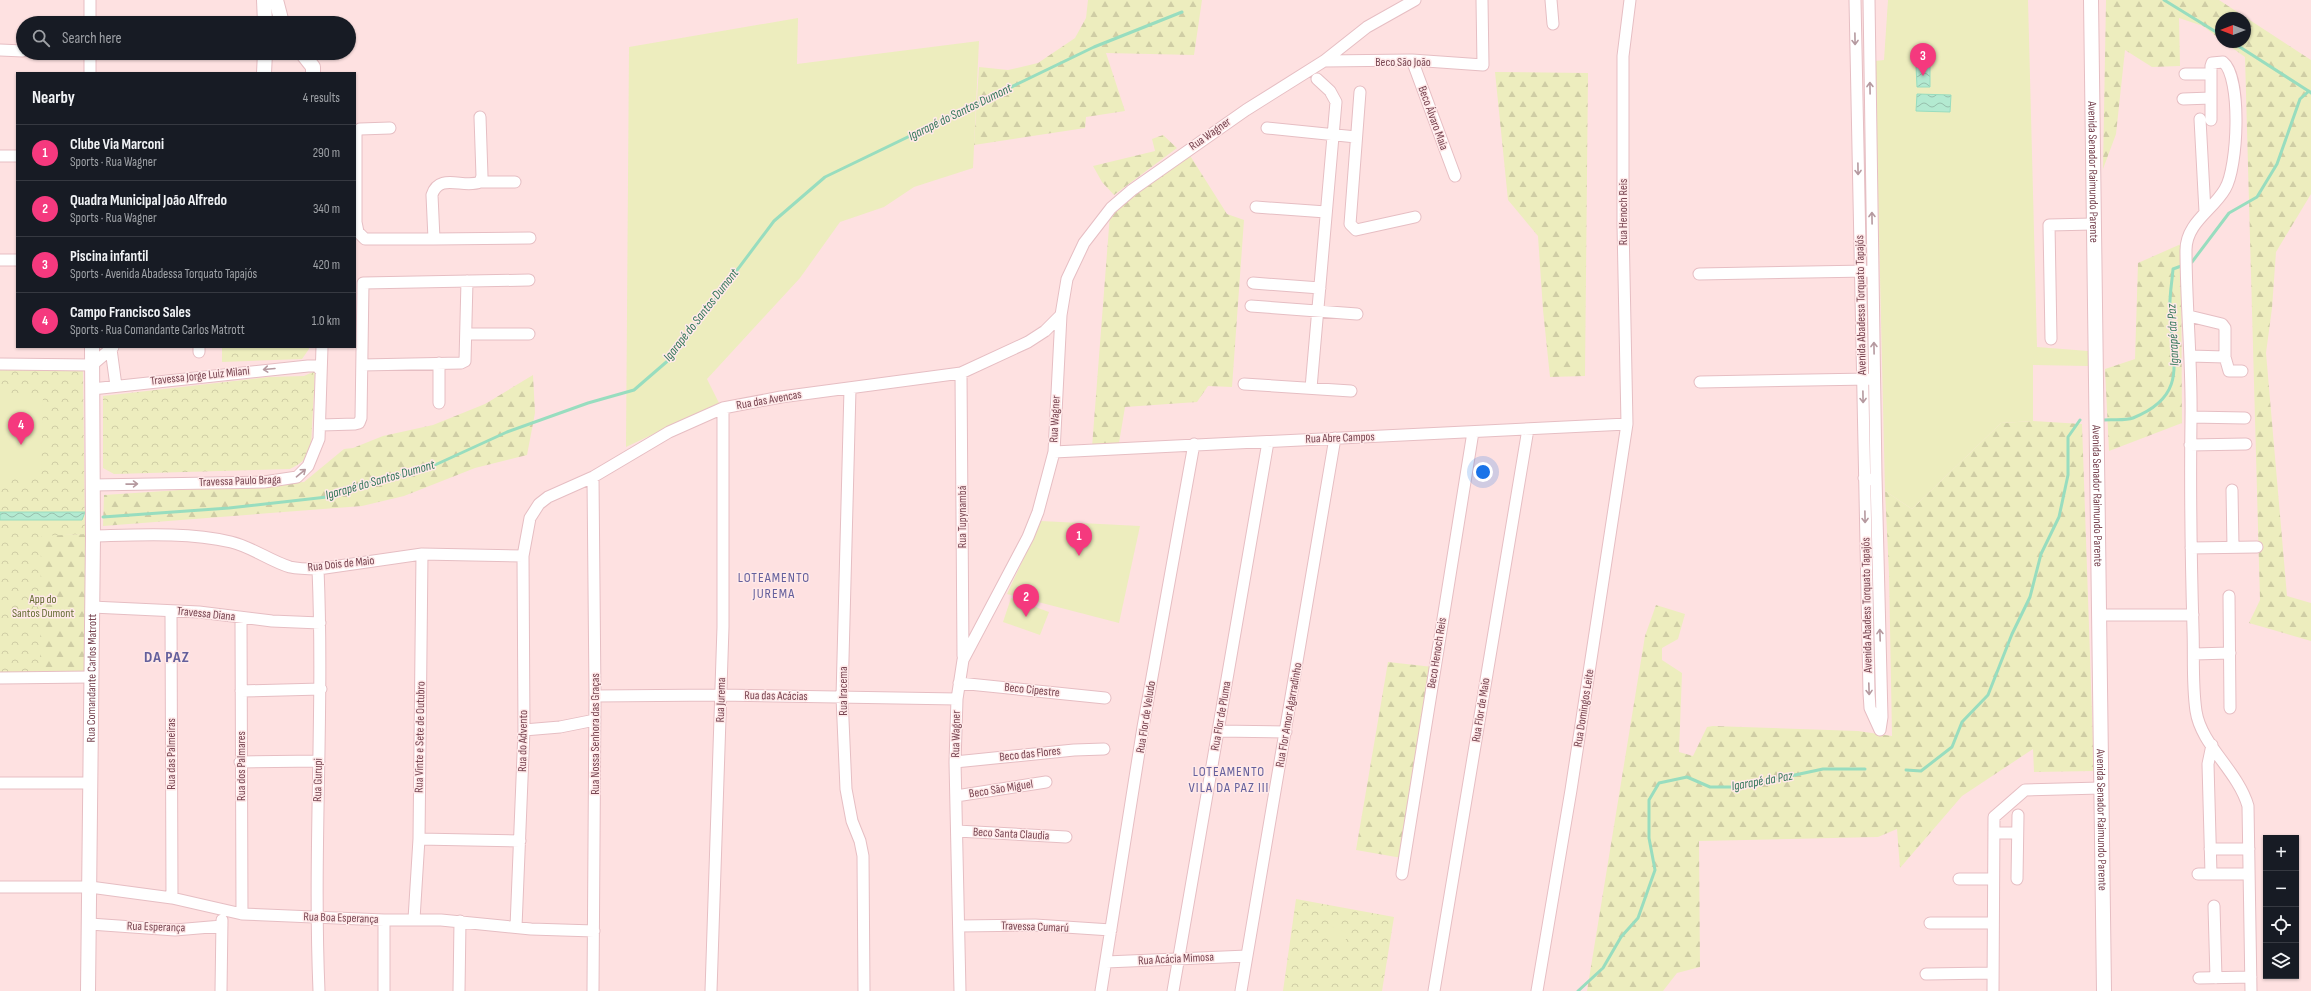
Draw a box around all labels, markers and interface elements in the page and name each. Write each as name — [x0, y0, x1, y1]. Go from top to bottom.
north arrow — [2215, 12, 2251, 48]
search box — [16, 16, 356, 60]
icon: search — [30, 27, 52, 49]
text: Search here — [62, 29, 122, 48]
one-way arrow — [1852, 32, 1859, 45]
pin: 3 — [1910, 43, 1936, 76]
street label: Beco São João — [1375, 55, 1431, 70]
water label: Igarapé do Santos Dumont — [906, 80, 1015, 144]
one-way arrow — [1866, 82, 1874, 95]
street label: Beco Álvaro Maia — [1414, 84, 1452, 152]
text: Nearby — [32, 88, 75, 108]
text: 4 results — [303, 90, 340, 106]
street label: Avenida Senador Raimundo Parente — [2085, 100, 2102, 243]
street label: Rua Wagner — [1186, 114, 1234, 154]
text: Clube Via Marconi — [70, 135, 164, 154]
text: 1 — [42, 145, 48, 161]
text: 290 m — [313, 145, 340, 161]
text: Sports · Rua Wagner — [70, 154, 157, 170]
one-way arrow — [1854, 162, 1862, 175]
street label: Rua Henoch Reis — [1616, 179, 1631, 245]
text: Quadra Municipal João Alfredo — [70, 191, 227, 210]
text: 2 — [42, 201, 48, 217]
text: 340 m — [313, 201, 340, 217]
text: Sports · Rua Wagner — [70, 210, 157, 226]
one-way arrow — [1868, 212, 1876, 225]
street label: Avenida Abadessa Torquato Tapajós — [1852, 235, 1870, 376]
text: Piscina infantil — [70, 247, 148, 266]
text: 3 — [42, 257, 48, 273]
text: 420 m — [313, 257, 340, 273]
water label: Igarapé do Santos Dumont — [660, 265, 743, 365]
text: Sports · Avenida Abadessa Torquato Tapajós — [70, 266, 257, 282]
text: Campo Francisco Sales — [70, 303, 191, 322]
water label: Igarapé da Paz — [2163, 303, 2183, 366]
text: 4 — [42, 313, 48, 329]
text: 1.0 km — [312, 313, 340, 329]
text: Sports · Rua Comandante Carlos Matrott — [70, 322, 245, 338]
one-way arrow — [1870, 342, 1878, 355]
street label: Travessa Jorge Luiz Milani — [150, 363, 250, 389]
one-way arrow — [263, 366, 276, 373]
street label: Rua das Avencas — [735, 387, 803, 413]
one-way arrow — [1859, 390, 1867, 403]
street label: Rua Wagner — [1046, 394, 1064, 443]
pin: 4 — [8, 412, 34, 445]
street label: Avenida Senador Raimundo Parente — [2089, 424, 2106, 567]
street label: Rua Abre Campos — [1305, 429, 1375, 447]
water label: Igarapé do Santos Dumont — [323, 456, 438, 503]
your location — [1473, 462, 1493, 482]
one-way arrow — [296, 468, 307, 477]
street label: Travessa Paulo Braga — [199, 472, 282, 490]
one-way arrow — [125, 480, 138, 488]
street label: Rua Tupynambá — [955, 485, 970, 548]
one-way arrow — [1861, 510, 1869, 523]
pin: 1 — [1066, 523, 1092, 556]
street label: Avenida Abadess Torquato Tapajós — [1858, 537, 1876, 674]
street label: Rua Dois de Maio — [307, 553, 375, 575]
district label: LOTEAMENTO JUREMA — [738, 569, 810, 602]
pin: 2 — [1013, 584, 1039, 617]
park label: App do Santos Dumont — [12, 592, 74, 621]
street label: Travessa Diana — [176, 603, 236, 625]
street label: Rua Comandante Carlos Matrott — [83, 613, 100, 742]
street label: Beco Henoch Reis — [1424, 617, 1450, 689]
one-way arrow — [1876, 629, 1884, 642]
district label: DA PAZ — [144, 648, 190, 667]
street label: Rua Flor Amor Agarradinho — [1272, 662, 1306, 768]
street label: Rua Iracema — [836, 666, 851, 716]
street label: Rua Domingos Leite — [1570, 668, 1598, 748]
street label: Rua Nossa Senhora das Graças — [588, 673, 603, 795]
street label: Rua Jurema — [713, 677, 729, 723]
street label: Rua Flor de Maio — [1469, 677, 1493, 743]
street label: Beco Cipestre — [1004, 680, 1061, 700]
street label: Rua Flor de Veludo — [1133, 680, 1159, 754]
street label: Rua Flor de Pluma — [1207, 680, 1235, 752]
street label: Rua Vinte e Sete de Outubro — [412, 681, 428, 793]
one-way arrow — [1865, 682, 1872, 695]
street label: Rua das Acácias — [744, 688, 808, 704]
street label: Rua do Advento — [515, 710, 531, 772]
street label: Rua Wagner — [948, 710, 964, 758]
street label: Rua das Palmeiras — [164, 718, 179, 790]
street label: Rua dos Palmares — [234, 731, 249, 801]
street label: Beco das Flores — [998, 743, 1062, 765]
street label: Avenida Senador Raimundo Parente — [2093, 748, 2110, 891]
street label: Rua Gurupi — [310, 758, 326, 802]
district label: LOTEAMENTO VILA DA PAZ III — [1189, 763, 1269, 796]
water label: Igarapé da Paz — [1730, 768, 1794, 794]
street label: Beco São Miguel — [968, 777, 1034, 801]
street label: Beco Santa Claudia — [972, 825, 1050, 844]
map controls — [2263, 835, 2299, 979]
button: + — [2263, 835, 2299, 871]
button: − — [2263, 871, 2299, 907]
button: locate — [2263, 907, 2299, 943]
street label: Rua Boa Esperança — [303, 909, 379, 927]
street label: Rua Esperança — [127, 918, 186, 936]
street label: Travessa Cumarú — [1001, 918, 1069, 936]
button: layers — [2263, 943, 2299, 979]
street label: Rua Acácia Mimosa — [1138, 949, 1215, 968]

